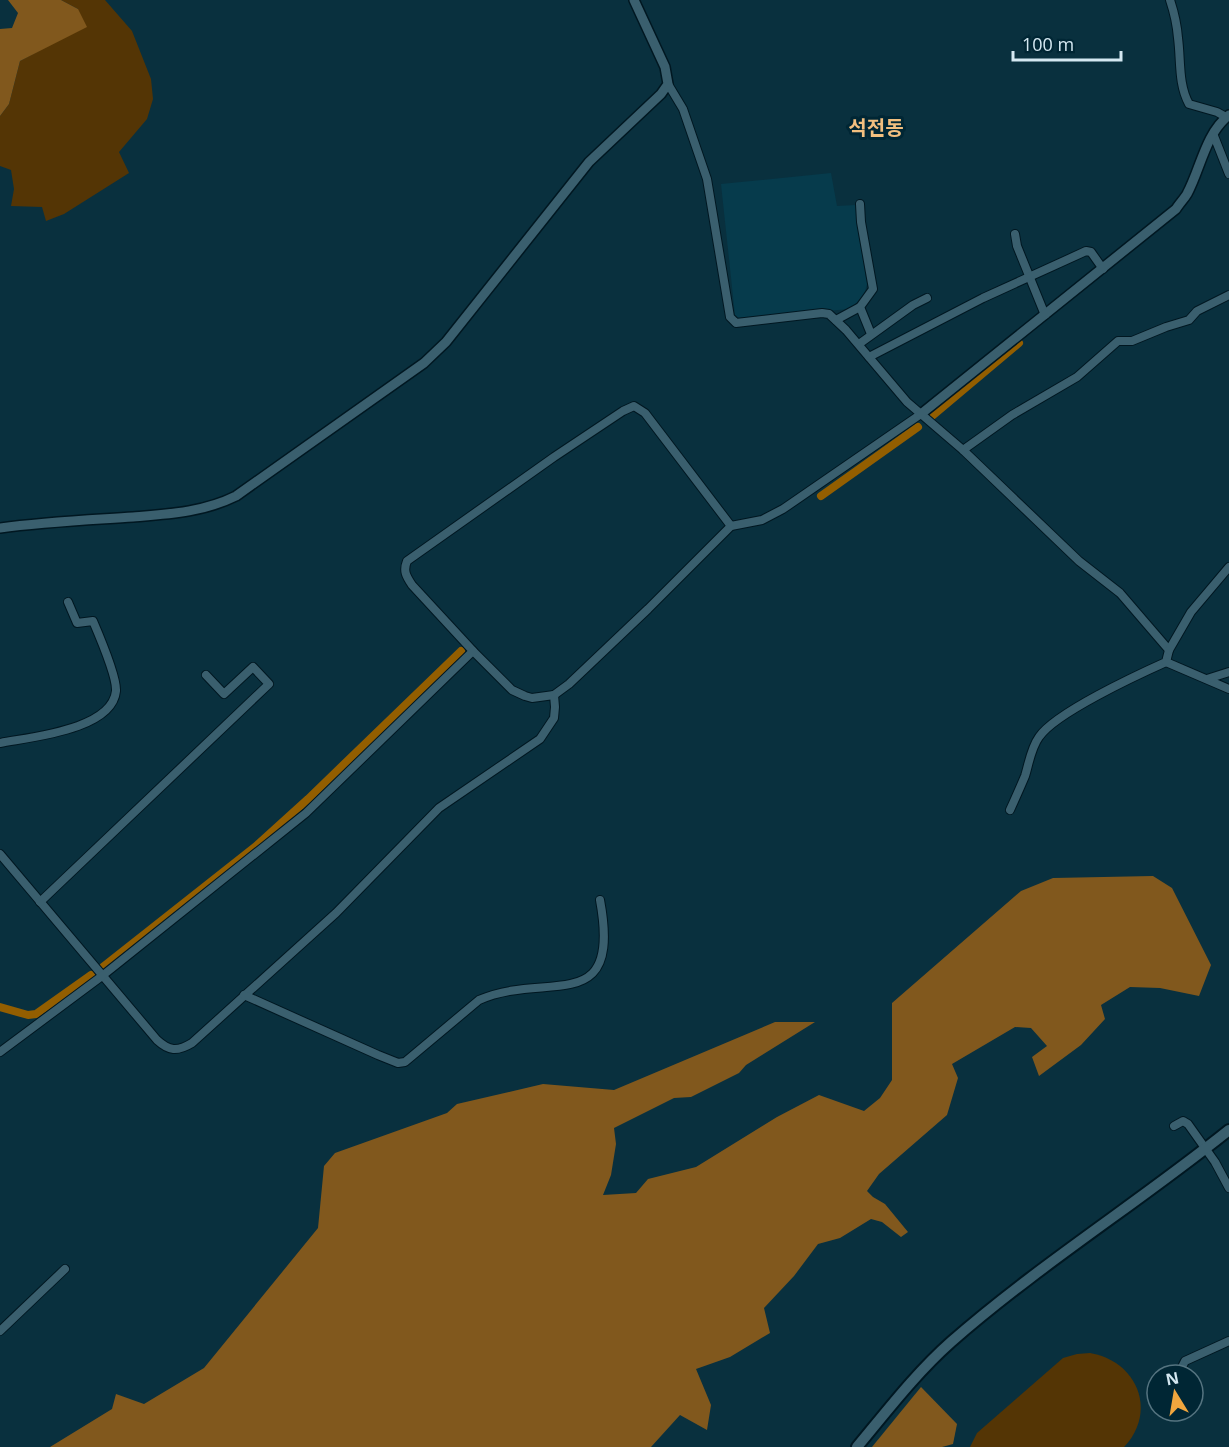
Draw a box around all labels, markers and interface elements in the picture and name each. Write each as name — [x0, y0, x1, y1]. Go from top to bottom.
scale bar — [1013, 24, 1121, 62]
text: 100 m — [1022, 32, 1074, 56]
district label: 석전동 — [848, 114, 904, 141]
north arrow — [1145, 1363, 1205, 1423]
text: N — [1164, 1366, 1181, 1390]

